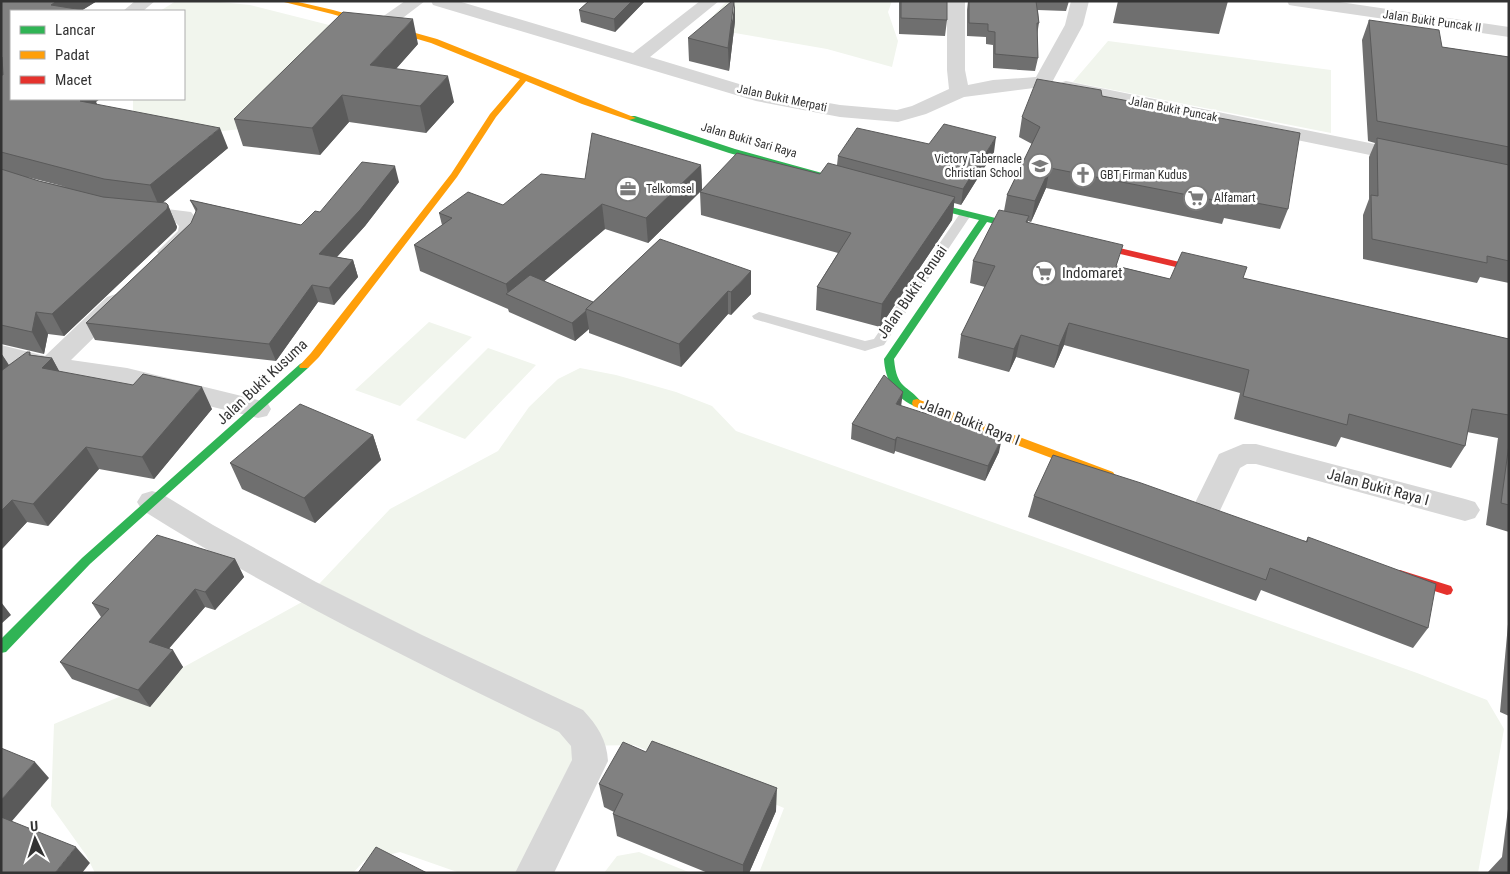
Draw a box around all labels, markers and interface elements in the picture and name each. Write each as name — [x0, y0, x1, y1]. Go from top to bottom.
street label: Jalan Bukit Puncak II — [1382, 7, 1482, 35]
legend — [10, 10, 185, 100]
text: Lancar — [55, 21, 96, 39]
text: Padat — [55, 46, 89, 64]
text: Macet — [55, 71, 92, 89]
street label: Jalan Bukit Merpati — [736, 82, 828, 114]
street label: Jalan Bukit Puncak — [1127, 94, 1219, 125]
street label: Jalan Bukit Sari Raya — [699, 120, 799, 160]
place label: Victory Tabernacle Christian School — [934, 152, 1022, 180]
school or university icon: Victory Tabernacle Christian School — [1027, 153, 1053, 179]
church icon: GBT Firman Kudus — [1070, 162, 1096, 188]
place label: GBT Firman Kudus — [1100, 168, 1187, 182]
office icon: Telkomsel — [615, 176, 641, 202]
place label: Telkomsel — [646, 182, 694, 196]
supermarket icon: Alfamart — [1183, 185, 1209, 211]
place label: Alfamart — [1214, 191, 1256, 205]
street label: Jalan Bukit Penuai — [873, 242, 951, 342]
supermarket icon: Indomaret — [1031, 260, 1057, 286]
place label: Indomaret — [1062, 264, 1122, 282]
street label: Jalan Bukit Kusuma — [213, 335, 311, 429]
street label: Jalan Bukit Raya I — [918, 395, 1022, 449]
street label: Jalan Bukit Raya I — [1325, 465, 1431, 509]
north arrow — [10, 814, 60, 864]
text: U — [30, 818, 39, 834]

